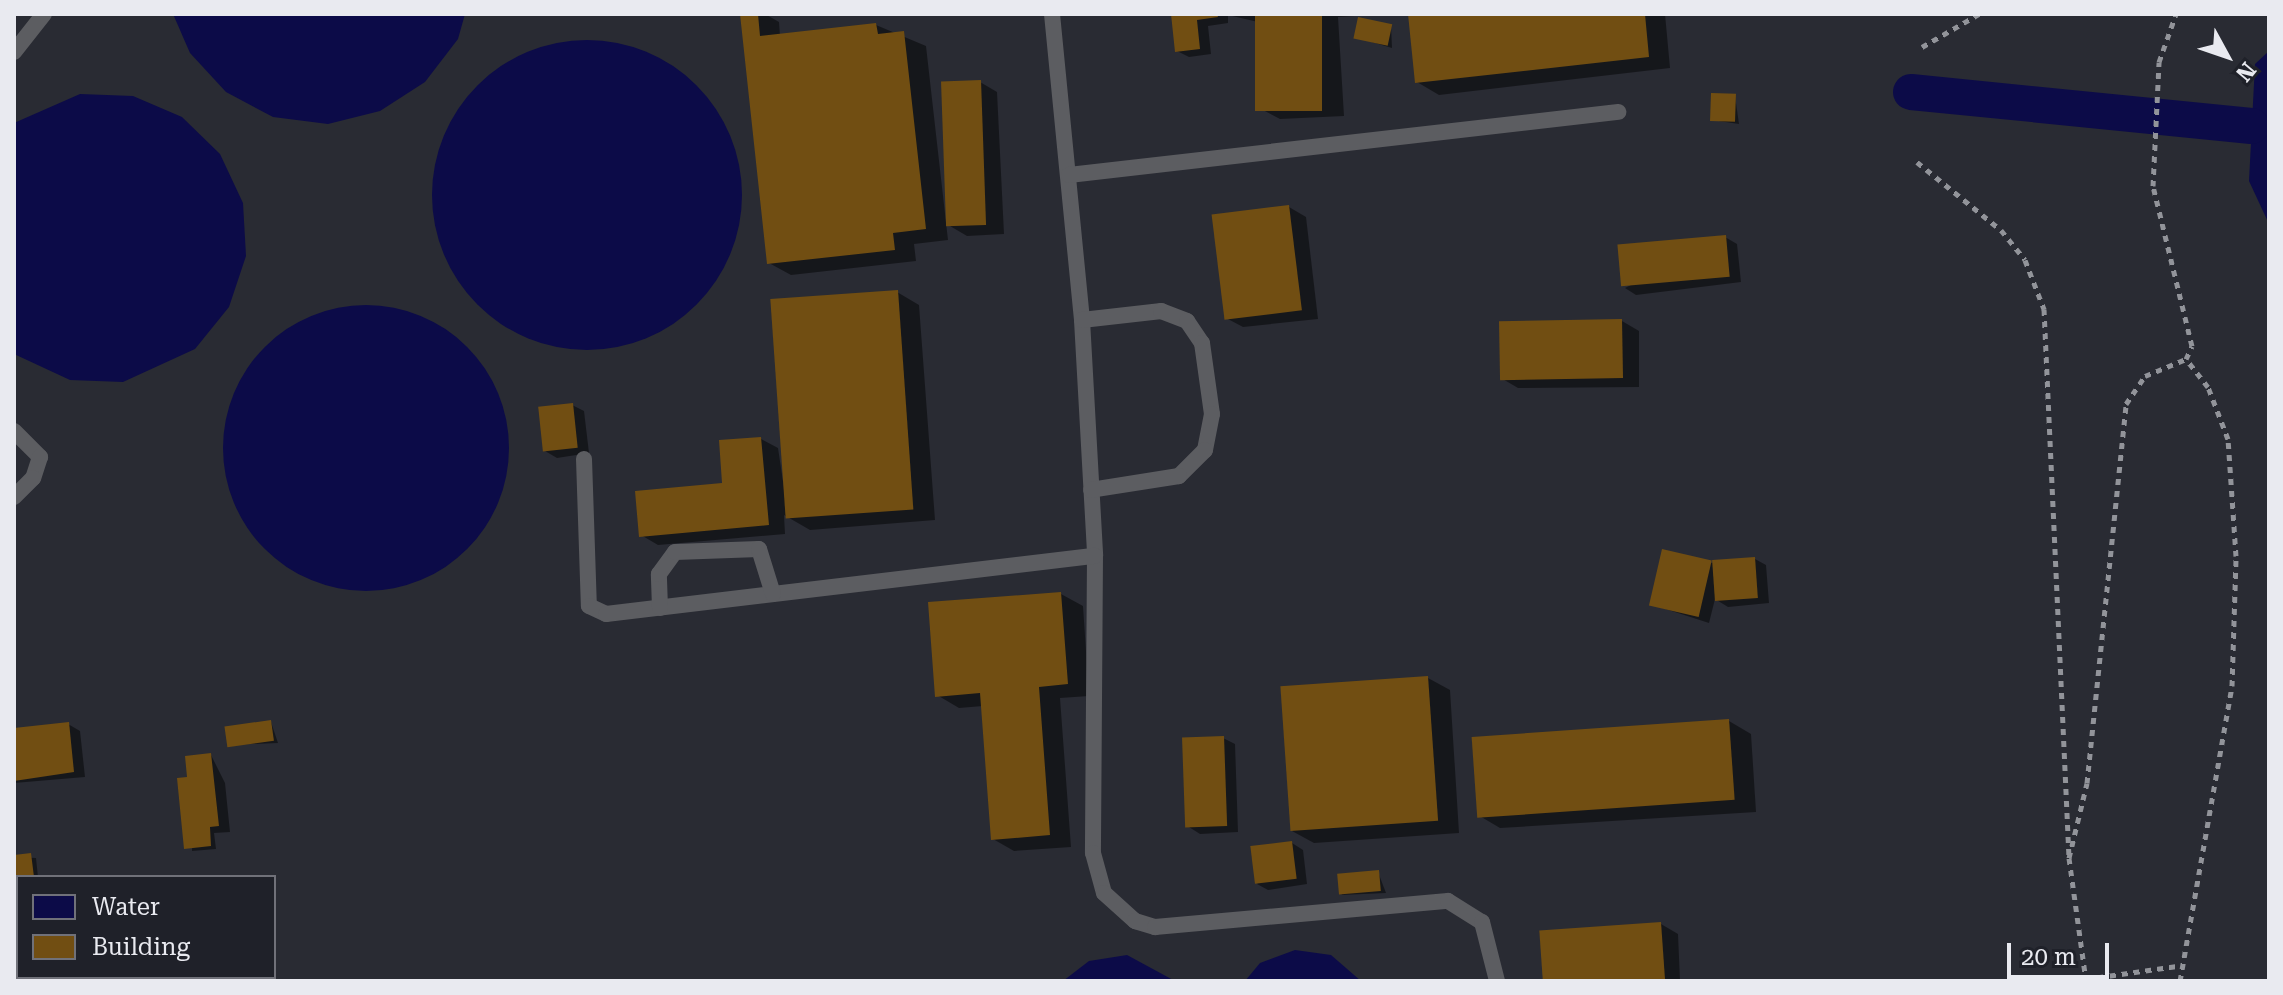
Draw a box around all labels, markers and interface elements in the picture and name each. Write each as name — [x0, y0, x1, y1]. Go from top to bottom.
north arrow — [2187, 16, 2267, 96]
text: N — [2231, 57, 2261, 86]
legend — [16, 875, 276, 979]
text: Water — [92, 893, 160, 921]
scale bar — [2011, 927, 2113, 977]
text: Building — [92, 933, 190, 961]
text: 20 m — [2021, 943, 2076, 971]

